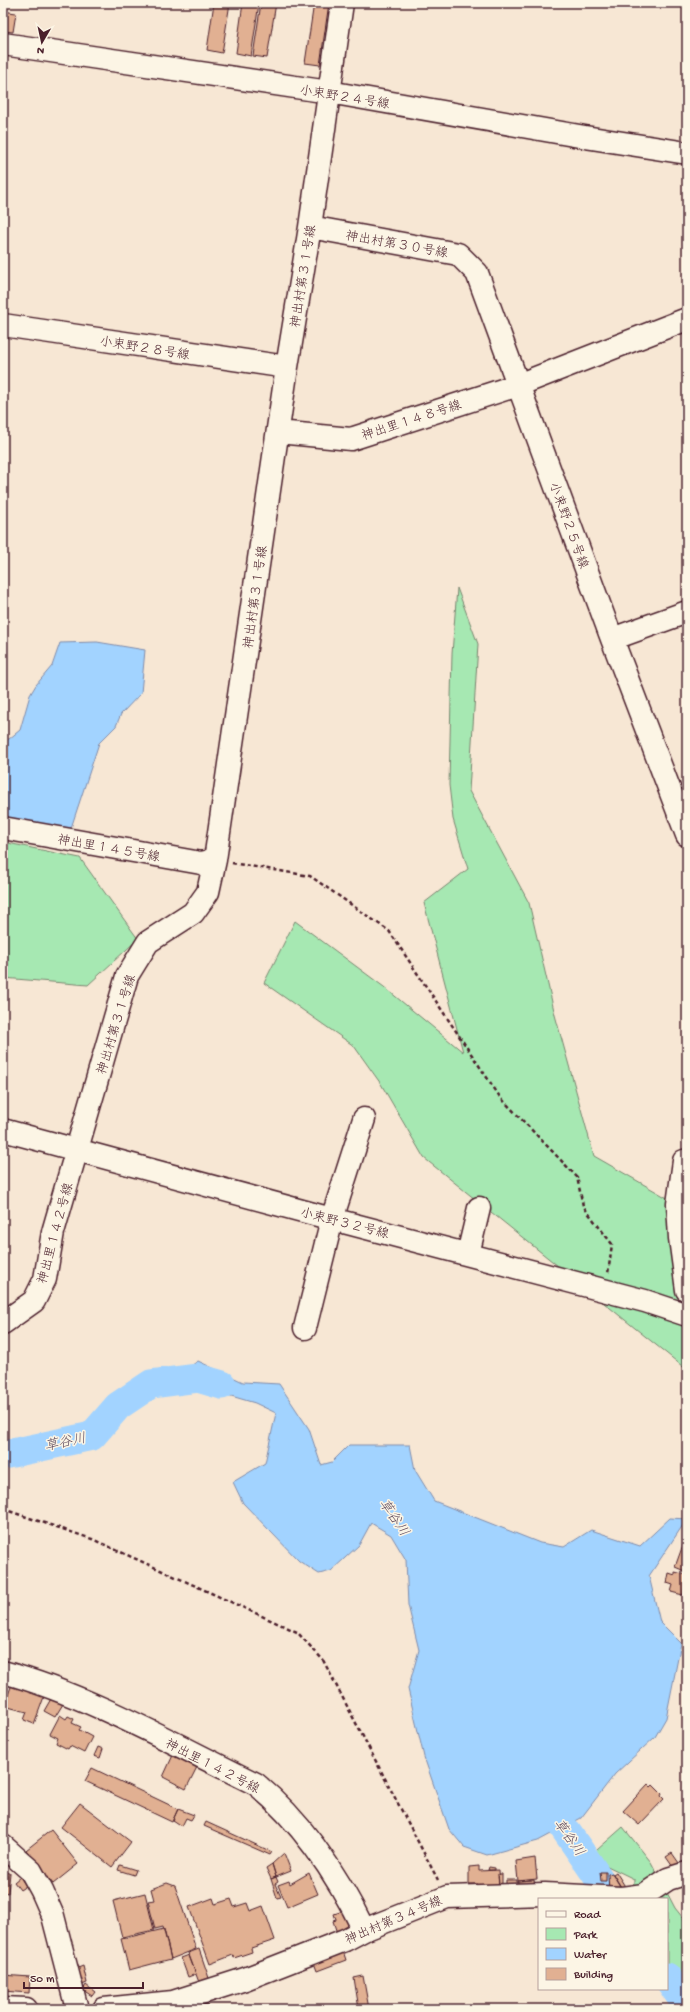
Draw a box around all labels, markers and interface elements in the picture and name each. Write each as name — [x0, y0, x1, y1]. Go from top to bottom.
north arrow — [22, 22, 62, 62]
text: N — [36, 43, 45, 56]
street label: 小束野２４号線 — [298, 83, 392, 113]
street label: 神出村第３１号線 — [288, 223, 320, 329]
street label: 神出村第３０号線 — [344, 228, 450, 262]
street label: 小束野２８号線 — [98, 334, 192, 364]
street label: 神出里１４８号線 — [360, 397, 464, 445]
street label: 小束野２５号線 — [545, 480, 592, 572]
street label: 神出村第３１号線 — [241, 544, 271, 650]
street label: 神出里１４５号線 — [56, 832, 162, 866]
street label: 神出村第３１号線 — [94, 972, 140, 1077]
street label: 神出里１４２号線 — [35, 1180, 77, 1286]
street label: 小束野３２号線 — [298, 1205, 392, 1243]
water label: 草谷川 — [43, 1430, 88, 1456]
water label: 草谷川 — [374, 1496, 413, 1541]
street label: 神出里１４２号線 — [162, 1736, 263, 1798]
water label: 草谷川 — [549, 1816, 588, 1861]
street label: 神出村第３４号線 — [343, 1893, 446, 1949]
legend — [538, 1898, 668, 1990]
text: Road — [574, 1909, 601, 1923]
text: Park — [573, 1929, 599, 1943]
text: Water — [574, 1949, 608, 1963]
scale bar — [24, 1964, 143, 1990]
text: Building — [573, 1969, 613, 1983]
text: 50 m — [30, 1973, 55, 1987]

